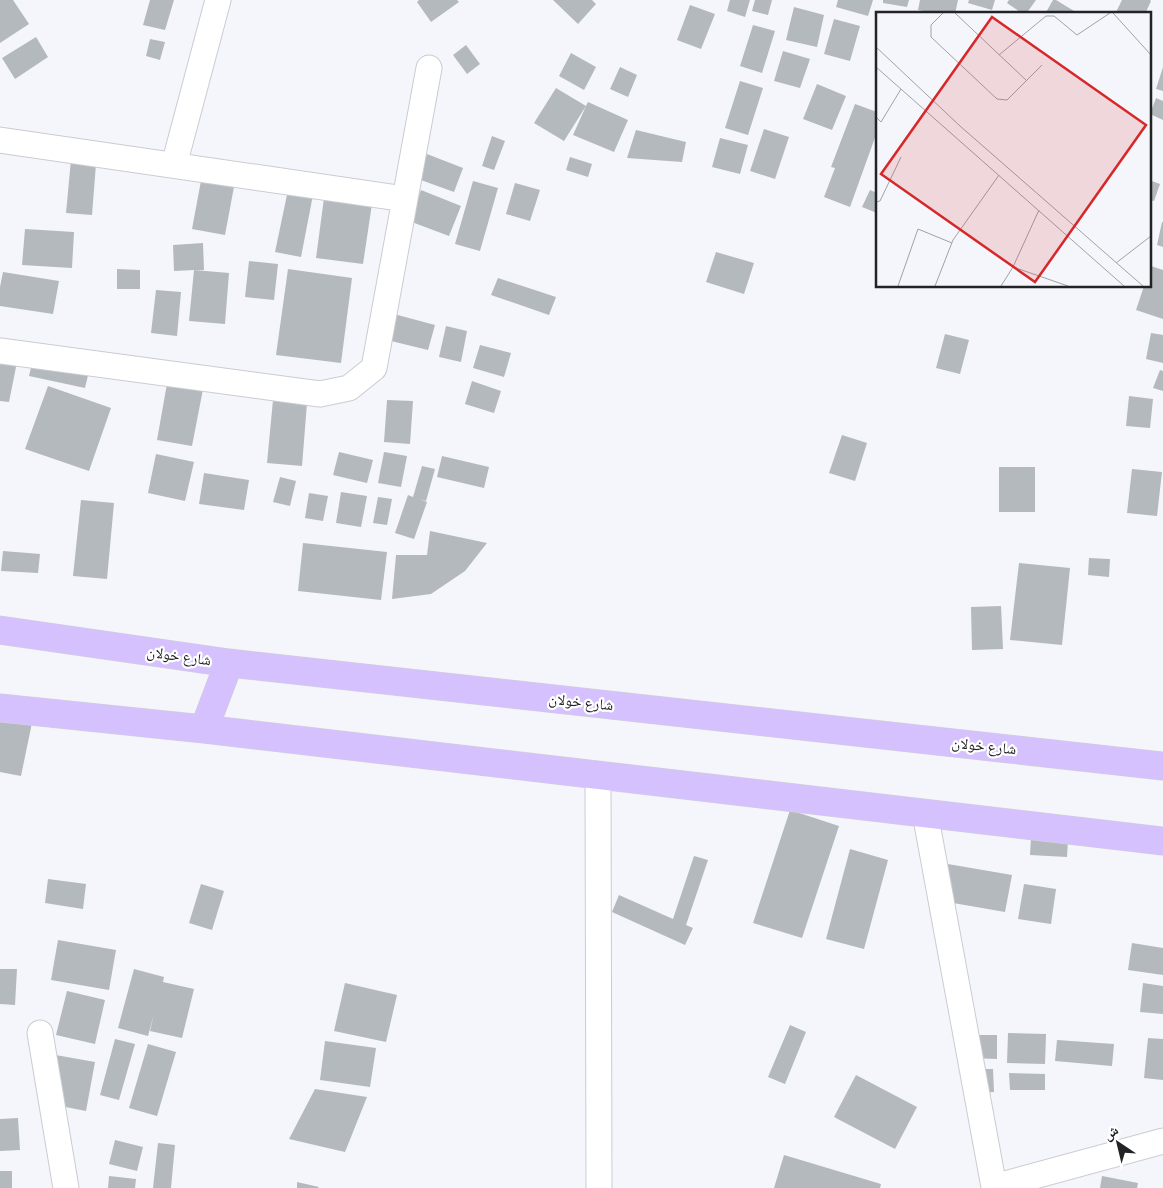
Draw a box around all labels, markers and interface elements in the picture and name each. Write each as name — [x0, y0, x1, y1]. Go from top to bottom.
inset map — [876, 12, 1150, 288]
street label: شارع خولان — [146, 642, 213, 670]
street label: شارع خولان — [548, 689, 614, 715]
street label: شارع خولان — [951, 733, 1017, 759]
north arrow — [1093, 1118, 1143, 1168]
text: ش — [1099, 1121, 1122, 1144]

